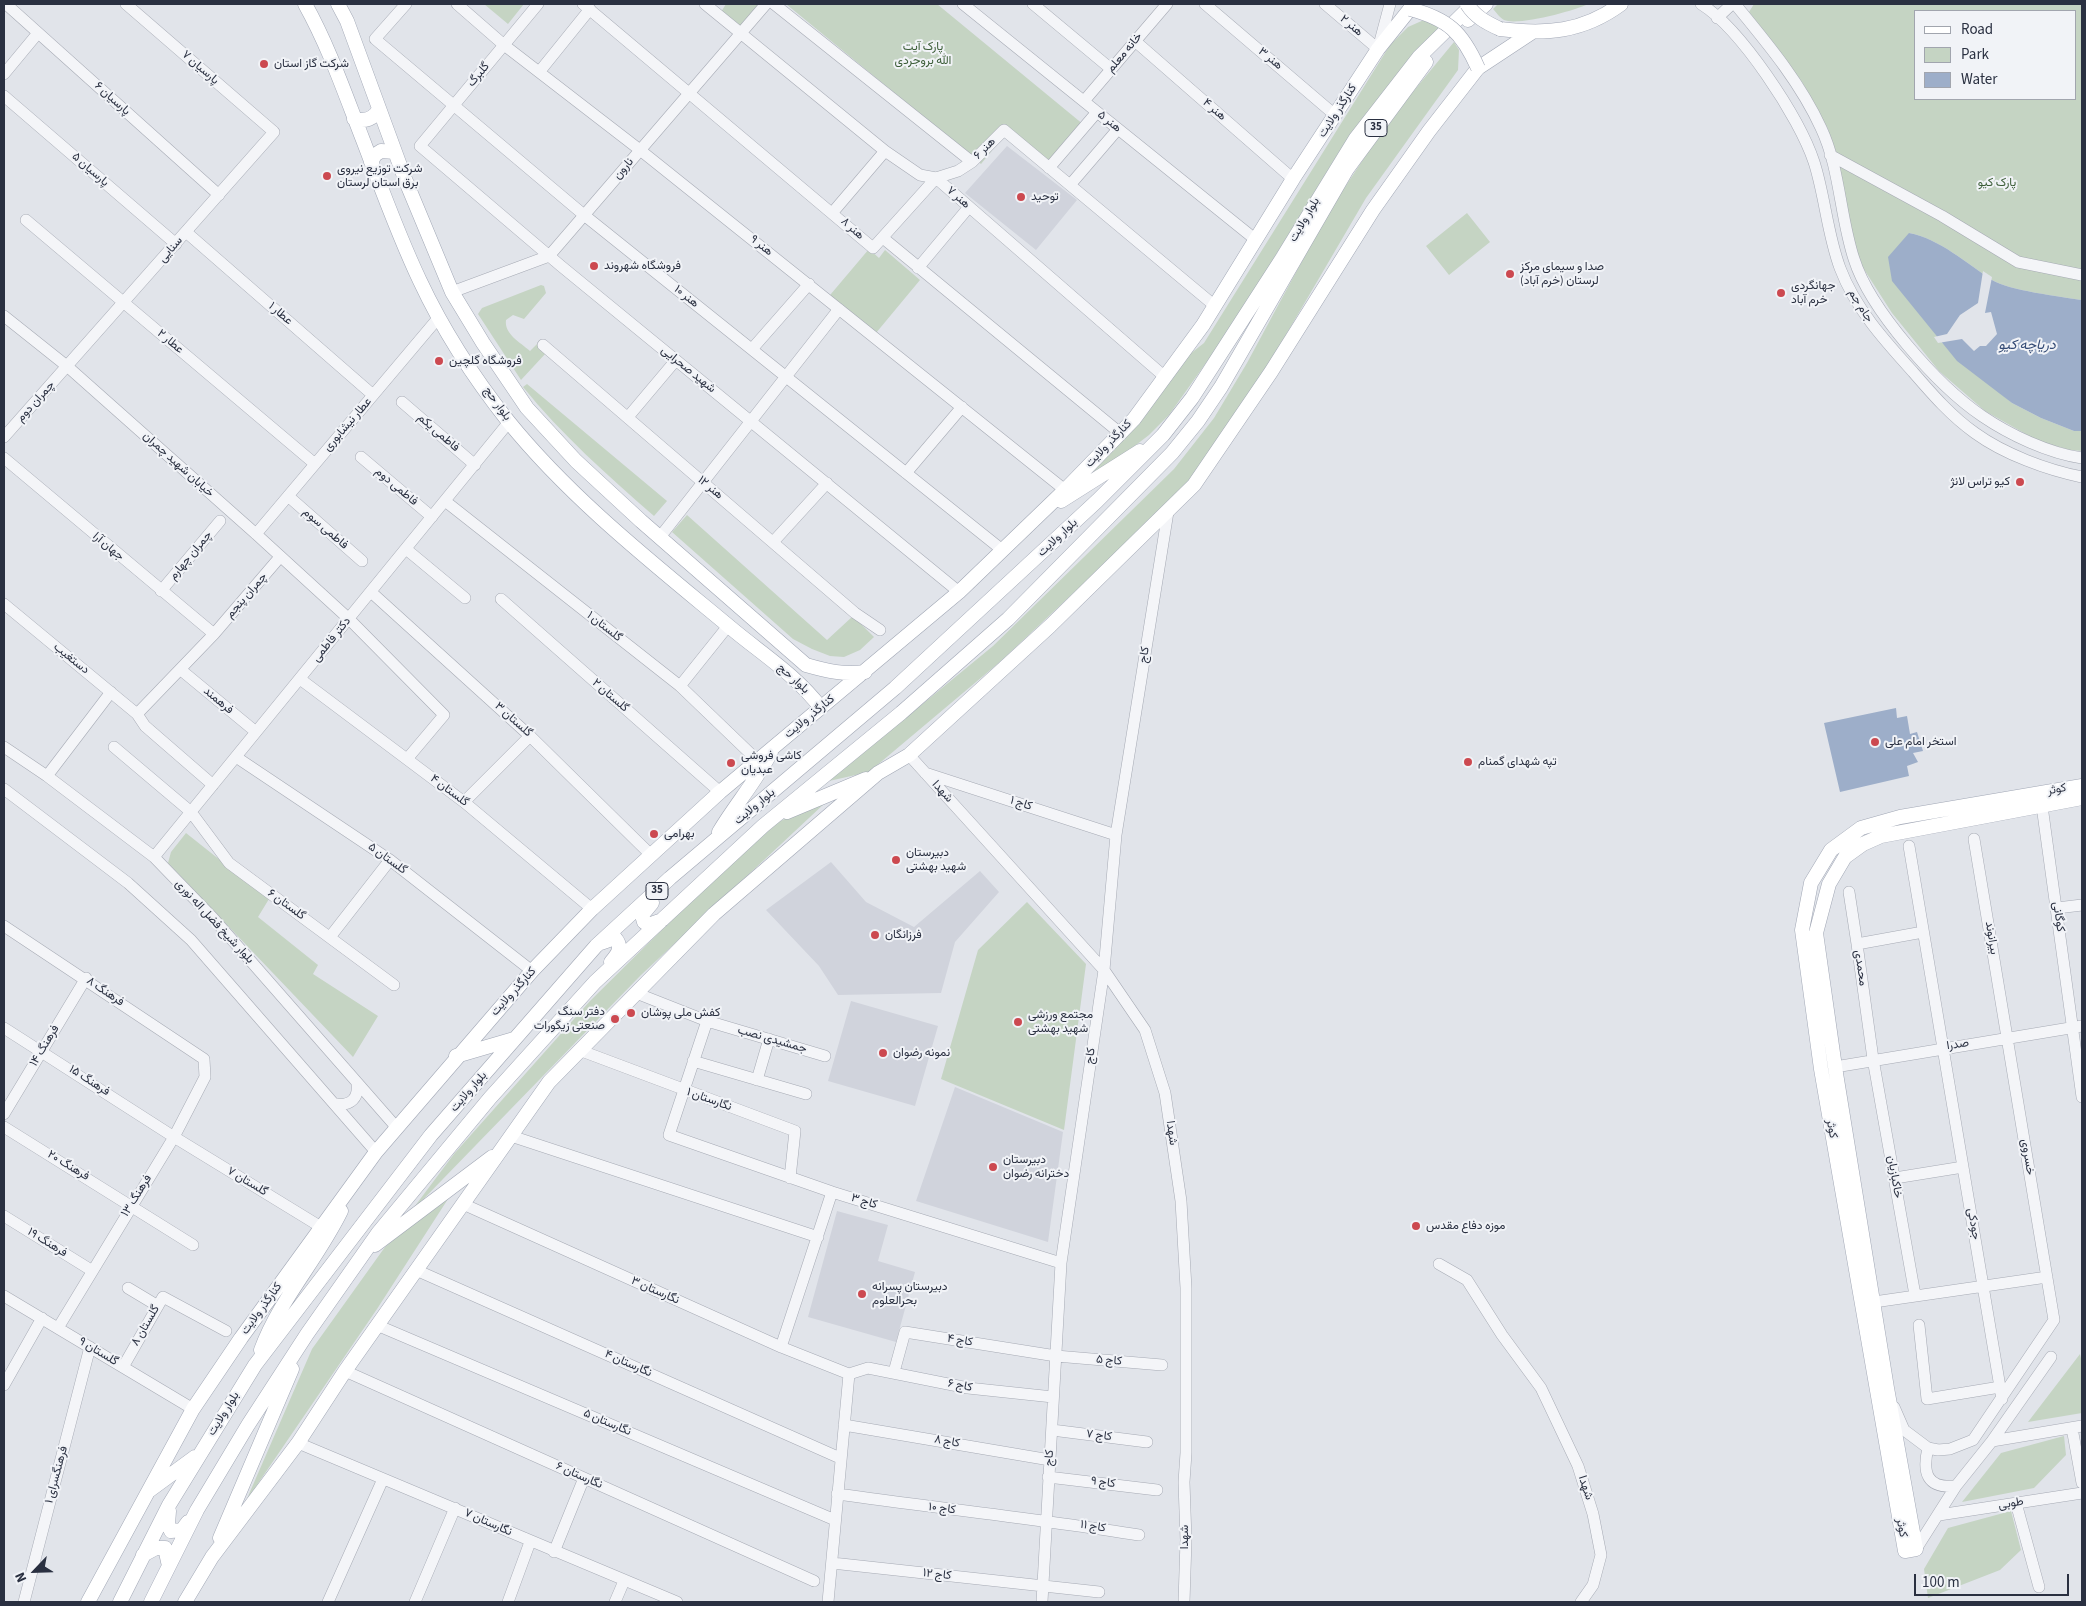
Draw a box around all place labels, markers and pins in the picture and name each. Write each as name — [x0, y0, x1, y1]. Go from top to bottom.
place label: شرکت گاز استان — [274, 57, 349, 71]
marker: شرکت گاز استان — [258, 58, 270, 70]
place label: شرکت توزیع نیروی برق استان لرستان — [337, 162, 422, 190]
marker: شرکت توزیع نیروی برق استان لرستان — [321, 170, 333, 182]
place label: توحید — [1031, 190, 1059, 204]
marker: توحید — [1015, 191, 1027, 203]
place label: فروشگاه شهروند — [604, 259, 681, 273]
marker: فروشگاه شهروند — [588, 260, 600, 272]
place label: صدا و سیمای مرکز لرستان (خرم آباد) — [1520, 260, 1604, 288]
marker: صدا و سیمای مرکز لرستان (خرم آباد) — [1504, 268, 1516, 280]
place label: جهانگردى خرم آباد — [1791, 279, 1836, 307]
marker: جهانگردى خرم آباد — [1775, 287, 1787, 299]
place label: فروشگاه گلچین — [449, 354, 522, 368]
marker: فروشگاه گلچین — [433, 355, 445, 367]
place label: کیو تراس لانژ — [1950, 475, 2010, 489]
marker: کیو تراس لانژ — [2014, 476, 2026, 488]
place label: استخر امام علی — [1885, 735, 1956, 749]
marker: استخر امام علی — [1869, 736, 1881, 748]
place label: کاشی فروشی عبدیان — [741, 749, 802, 777]
place label: تپه شهدای گمنام — [1478, 755, 1557, 769]
marker: تپه شهدای گمنام — [1462, 756, 1474, 768]
marker: کاشی فروشی عبدیان — [725, 757, 737, 769]
place label: بهرامی — [664, 827, 695, 841]
marker: بهرامی — [648, 828, 660, 840]
place label: دبیرستان شهید بهشتی — [906, 846, 966, 874]
marker: دبیرستان شهید بهشتی — [890, 854, 902, 866]
place label: فرزانگان — [885, 928, 922, 942]
marker: فرزانگان — [869, 929, 881, 941]
place label: دفتر سنگ صنعتی زیگورات — [534, 1005, 605, 1033]
place label: کفش ملی پوشان — [641, 1006, 720, 1020]
marker: کفش ملی پوشان — [625, 1007, 637, 1019]
place label: مجتمع ورزشی شهید بهشتی — [1028, 1008, 1093, 1036]
marker: دفتر سنگ صنعتی زیگورات — [609, 1013, 621, 1025]
marker: مجتمع ورزشی شهید بهشتی — [1012, 1016, 1024, 1028]
place label: نمونه رضوان — [893, 1046, 950, 1060]
marker: نمونه رضوان — [877, 1047, 889, 1059]
place label: دبیرستان دخترانه رضوان — [1003, 1153, 1069, 1181]
marker: دبیرستان دخترانه رضوان — [987, 1161, 999, 1173]
place label: موزه دفاع مقدس — [1426, 1219, 1505, 1233]
marker: موزه دفاع مقدس — [1410, 1220, 1422, 1232]
place label: دبیرستان پسرانه بحرالعلوم — [872, 1280, 948, 1308]
marker: دبیرستان پسرانه بحرالعلوم — [856, 1288, 868, 1300]

